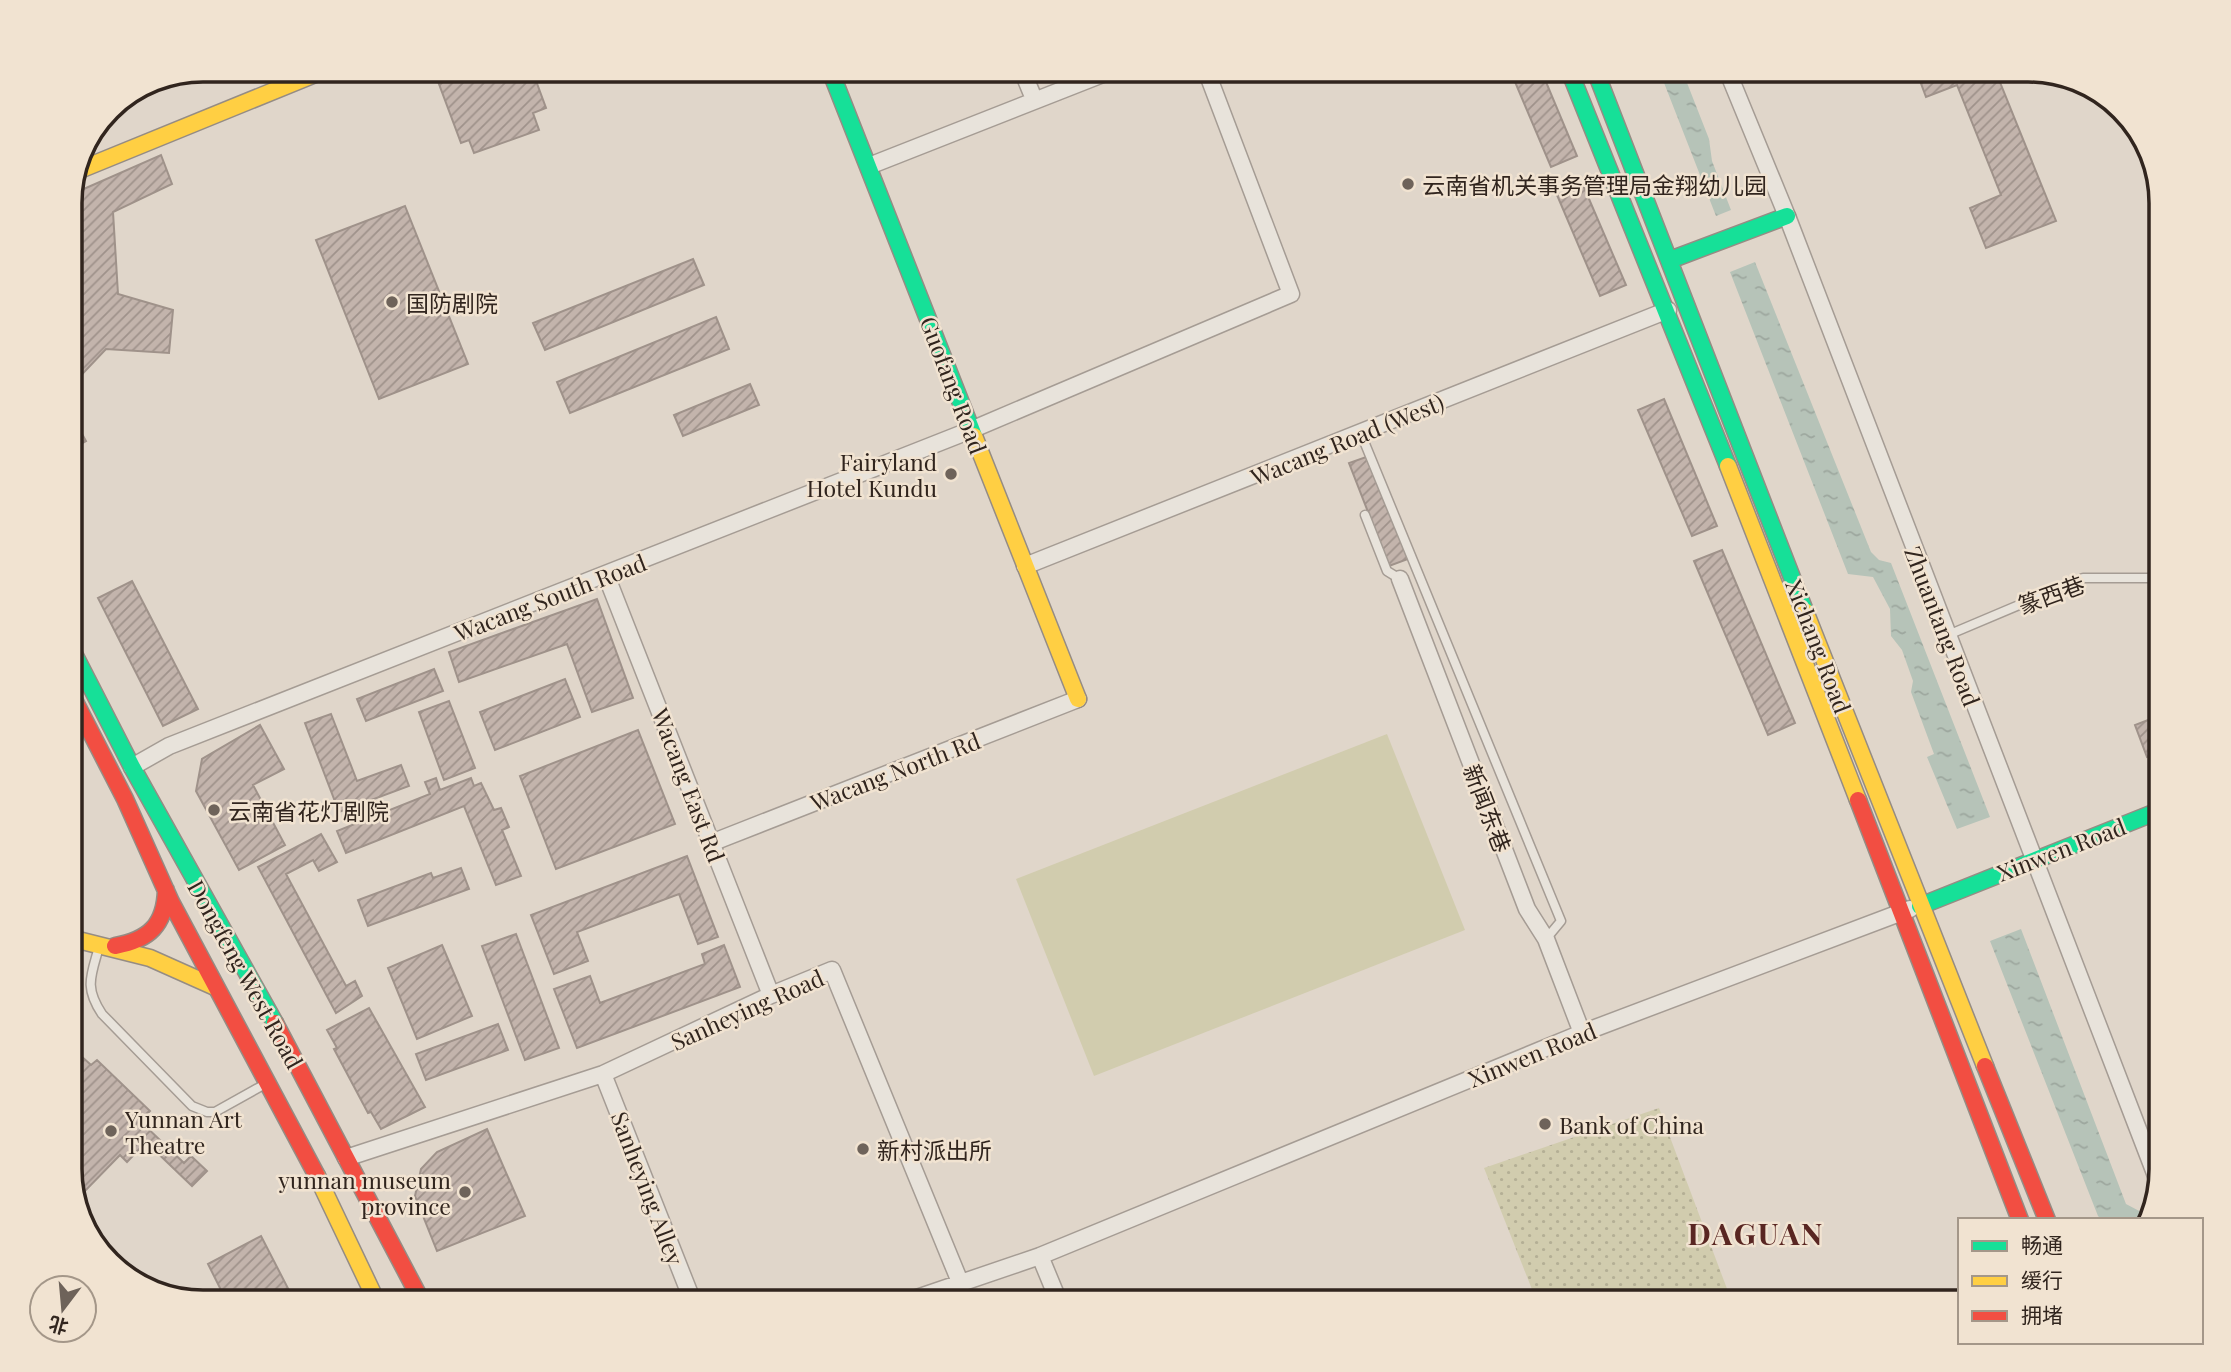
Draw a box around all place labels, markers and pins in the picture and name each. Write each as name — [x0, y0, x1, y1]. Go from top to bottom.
place label: 云南省机关事务管理局金翔幼儿园 — [1422, 169, 1767, 200]
marker: 云南省机关事务管理局金翔幼儿园 — [1400, 176, 1416, 192]
place label: 国防剧院 — [406, 287, 498, 318]
marker: 国防剧院 — [384, 294, 400, 310]
place label: Fairyland Hotel Kundu — [806, 446, 937, 503]
marker: Fairyland Hotel Kundu — [943, 466, 959, 482]
place label: 云南省花灯剧院 — [228, 795, 389, 826]
marker: 云南省花灯剧院 — [206, 802, 222, 818]
place label: Yunnan Art Theatre — [124, 1103, 243, 1160]
place label: Bank of China — [1559, 1109, 1704, 1140]
marker: Bank of China — [1537, 1116, 1553, 1132]
marker: Yunnan Art Theatre — [103, 1123, 119, 1139]
place label: 新村派出所 — [877, 1134, 992, 1165]
marker: 新村派出所 — [855, 1141, 871, 1157]
place label: yunnan museum province — [277, 1164, 452, 1221]
marker: yunnan museum province — [457, 1184, 473, 1200]

